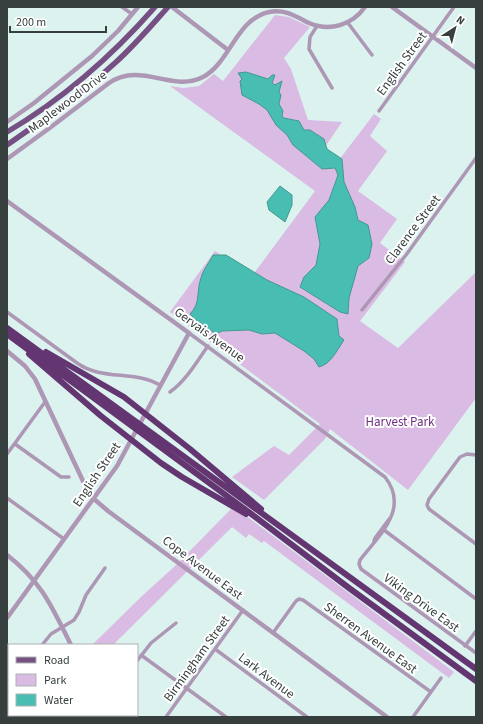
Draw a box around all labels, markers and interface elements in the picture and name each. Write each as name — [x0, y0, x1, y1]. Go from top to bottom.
scale bar — [10, 8, 106, 34]
north arrow — [435, 8, 475, 48]
text: N — [453, 12, 468, 29]
text: 200 m — [16, 14, 46, 31]
street label: English Street — [373, 28, 431, 99]
street label: Maplewood Drive — [24, 66, 111, 137]
street label: Clarence Street — [381, 191, 445, 268]
street label: Gervais Avenue — [171, 303, 248, 366]
park label: Harvest Park — [366, 413, 435, 431]
street label: English Street — [68, 438, 126, 511]
street label: Cope Avenue East — [158, 532, 247, 604]
street label: Viking Drive East — [380, 569, 463, 637]
street label: Sherren Avenue East — [320, 598, 421, 678]
street label: Birmingham Street — [159, 611, 235, 705]
legend — [8, 644, 138, 716]
street label: Lark Avenue — [234, 649, 298, 703]
text: Road — [44, 652, 70, 669]
text: Park — [44, 672, 66, 689]
text: Water — [44, 692, 74, 709]

